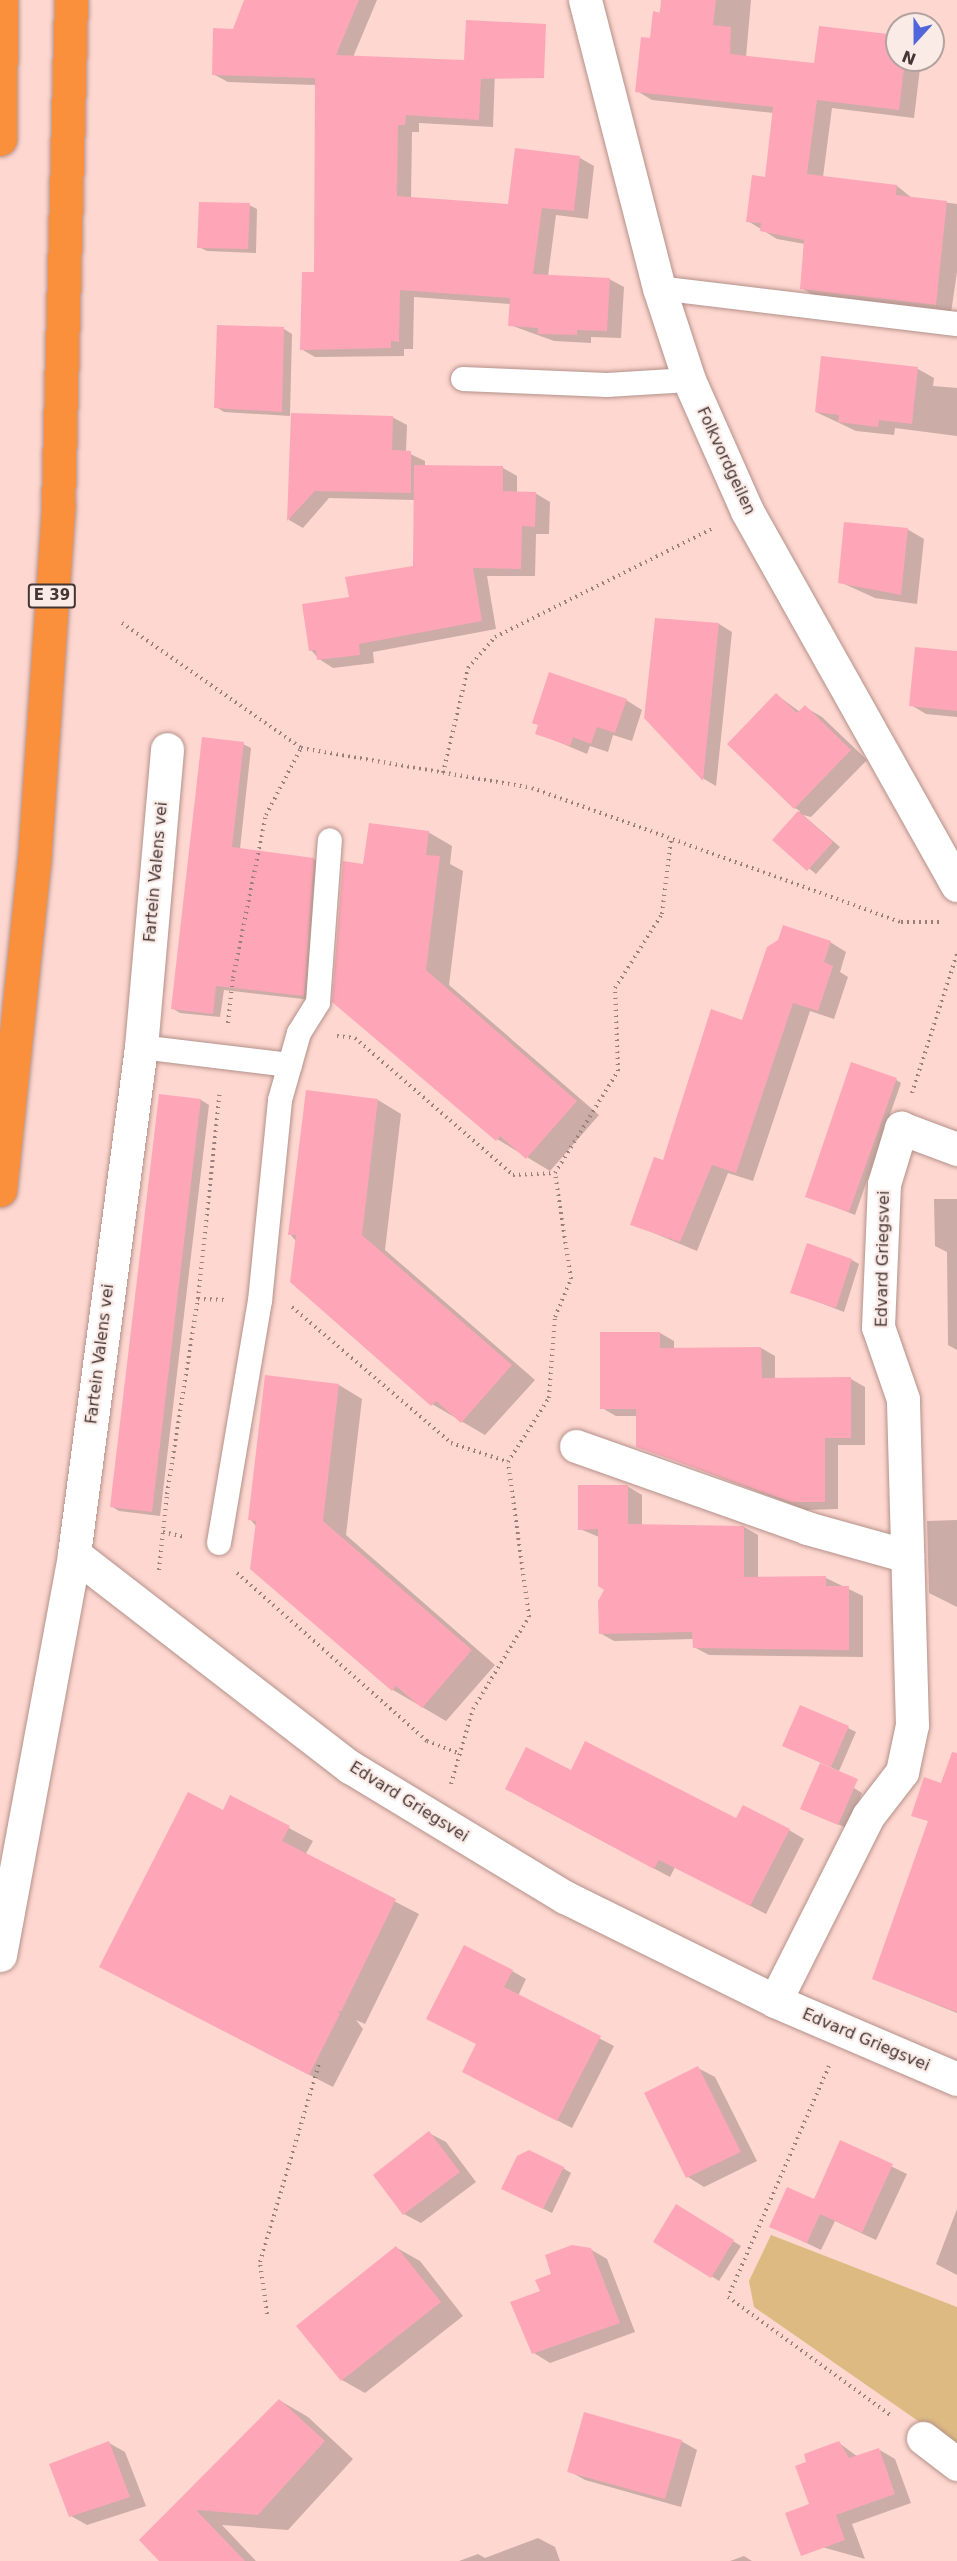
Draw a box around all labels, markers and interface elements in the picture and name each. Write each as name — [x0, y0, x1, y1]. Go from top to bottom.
north arrow — [885, 12, 945, 72]
text: N — [899, 46, 919, 69]
street label: Folkvordgeilen — [693, 404, 759, 518]
road number: E 39 — [26, 584, 78, 608]
street label: Fartein Valens vei — [140, 801, 172, 943]
street label: Edvard Griegsvei — [872, 1191, 894, 1327]
street label: Fartein Valens vei — [82, 1283, 118, 1425]
street label: Edvard Griegsvei — [346, 1758, 472, 1846]
street label: Edvard Griegsvei — [799, 2004, 933, 2076]

